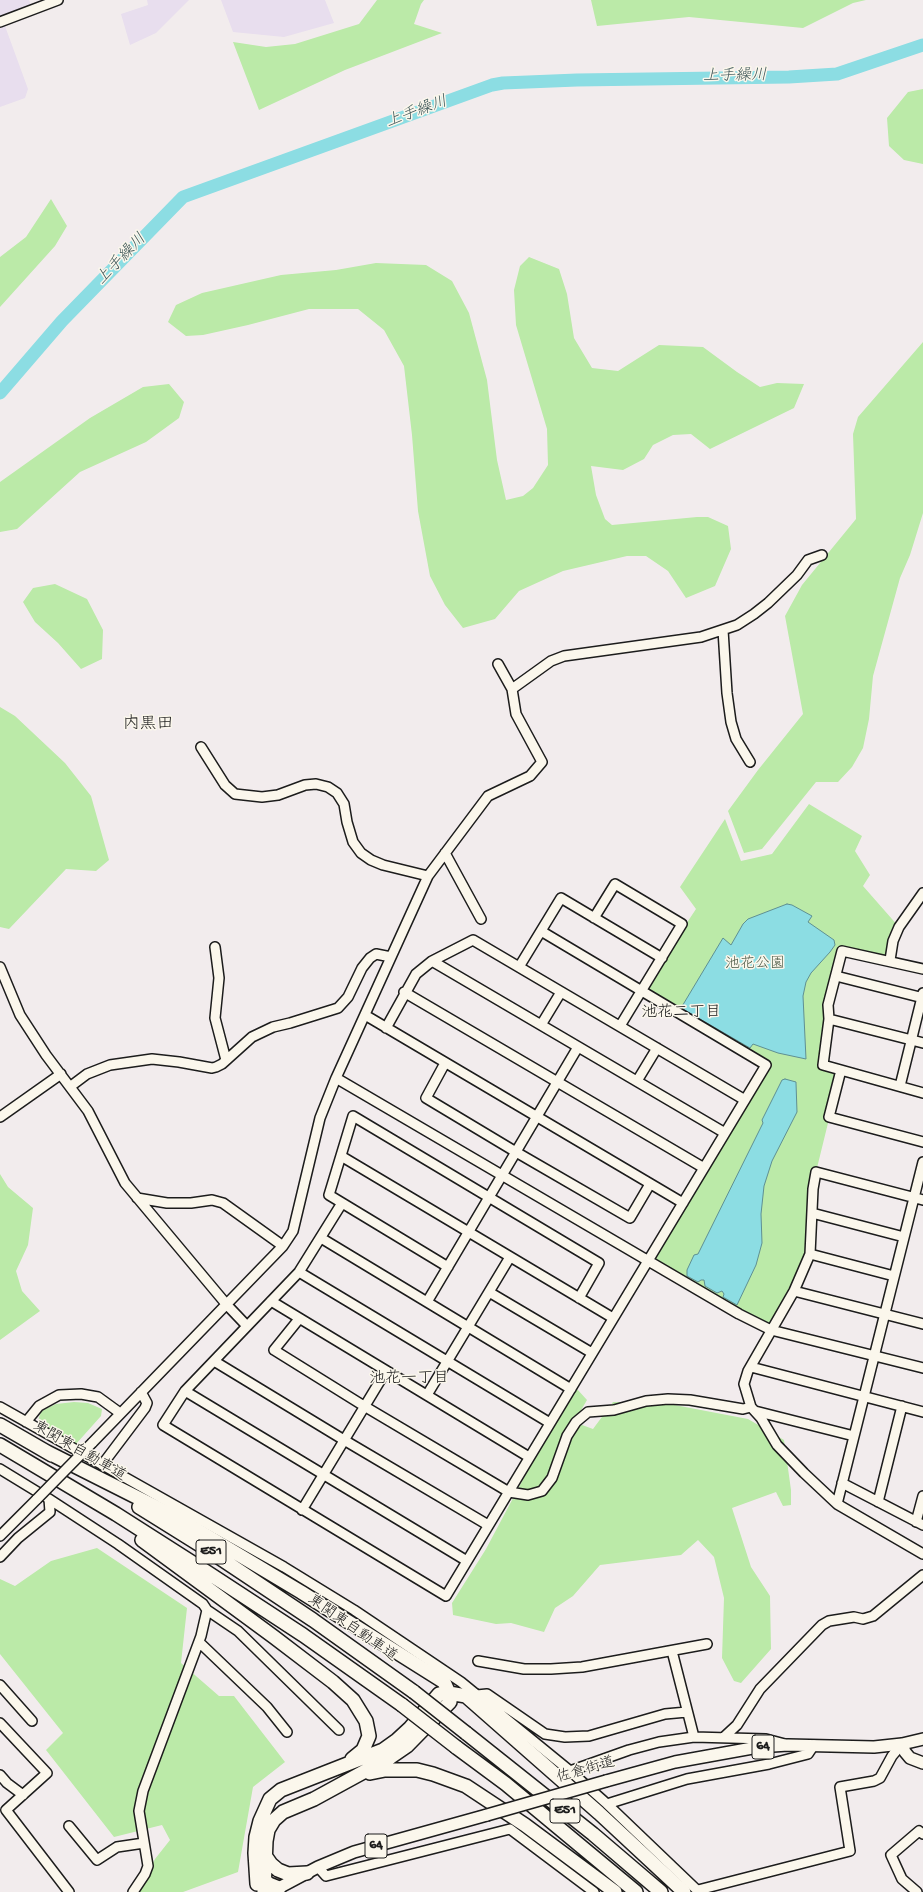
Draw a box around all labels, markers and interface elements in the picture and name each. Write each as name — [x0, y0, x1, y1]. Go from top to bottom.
water label: 上手繰川 — [703, 67, 767, 87]
water label: 上手繰川 — [384, 93, 450, 133]
water label: 上手繰川 — [93, 230, 151, 290]
district label: 内黒田 — [123, 715, 173, 735]
park label: 池花公園 — [725, 956, 785, 974]
district label: 池花二丁目 — [641, 1004, 721, 1024]
district label: 池花一丁目 — [369, 1370, 449, 1390]
street label: 東関東自動車道 — [29, 1418, 129, 1486]
road number: E51 — [196, 1540, 226, 1564]
street label: 東関東自動車道 — [304, 1592, 400, 1666]
road number: 64 — [752, 1735, 774, 1759]
street label: 佐倉街道 — [555, 1754, 617, 1788]
road number: E51 — [550, 1799, 580, 1823]
road number: 64 — [365, 1834, 387, 1858]

